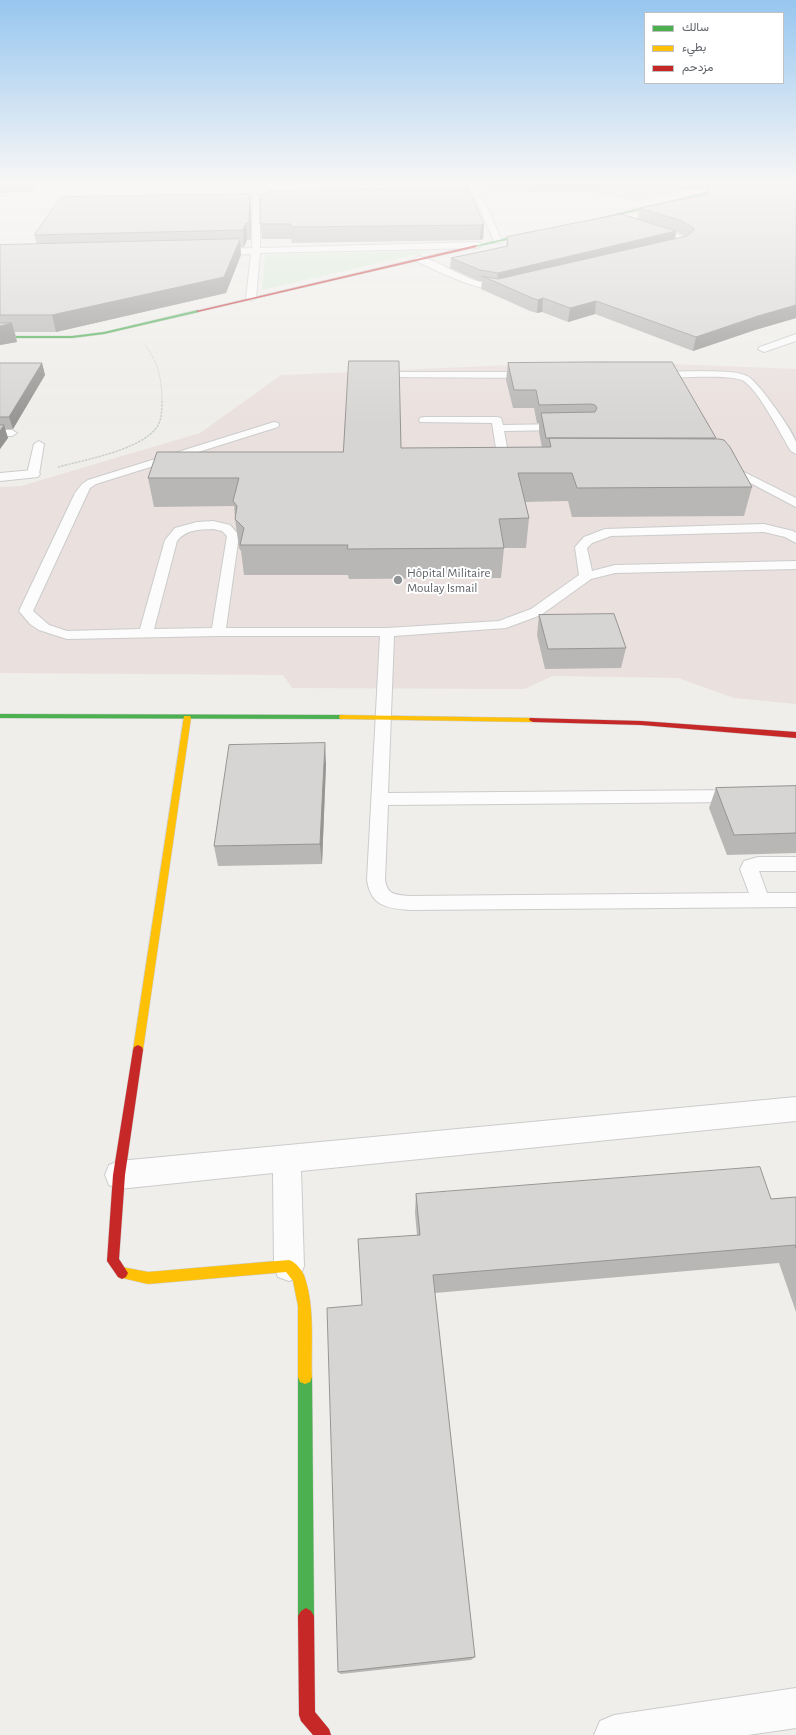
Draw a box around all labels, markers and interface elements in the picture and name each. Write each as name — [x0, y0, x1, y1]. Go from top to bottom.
legend — [644, 12, 784, 84]
text: سالك — [682, 21, 709, 33]
text: بطيء — [682, 41, 706, 53]
text: مزدحم — [682, 61, 713, 73]
place label: Hôpital Militaire Moulay Ismail — [407, 565, 491, 596]
marker: Hôpital Militaire Moulay Ismail — [392, 574, 404, 586]

